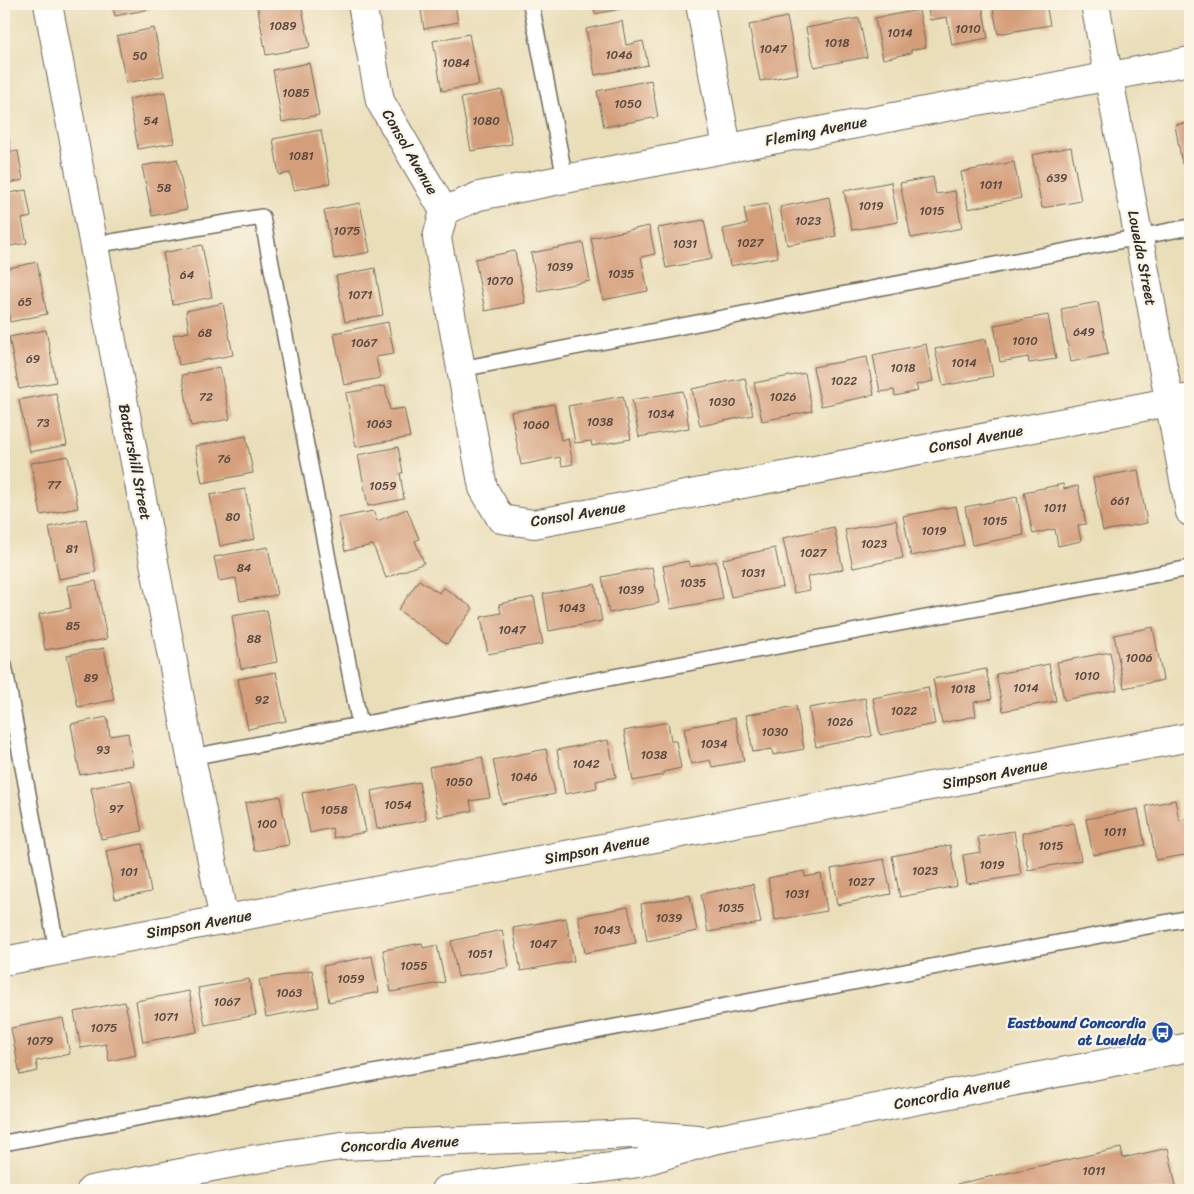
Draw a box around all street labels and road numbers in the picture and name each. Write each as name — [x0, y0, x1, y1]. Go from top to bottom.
street label: Consol Avenue — [375, 104, 445, 200]
street label: Fleming Avenue — [763, 108, 870, 154]
street label: Louelda Street — [1120, 208, 1164, 308]
street label: Battershill Street — [111, 402, 159, 523]
street label: Consol Avenue — [927, 417, 1026, 461]
street label: Consol Avenue — [529, 494, 628, 534]
street label: Simpson Avenue — [940, 751, 1050, 797]
street label: Simpson Avenue — [542, 826, 652, 872]
street label: Simpson Avenue — [144, 902, 254, 946]
street label: Concordia Avenue — [891, 1069, 1013, 1117]
street label: Concordia Avenue — [340, 1128, 460, 1160]

